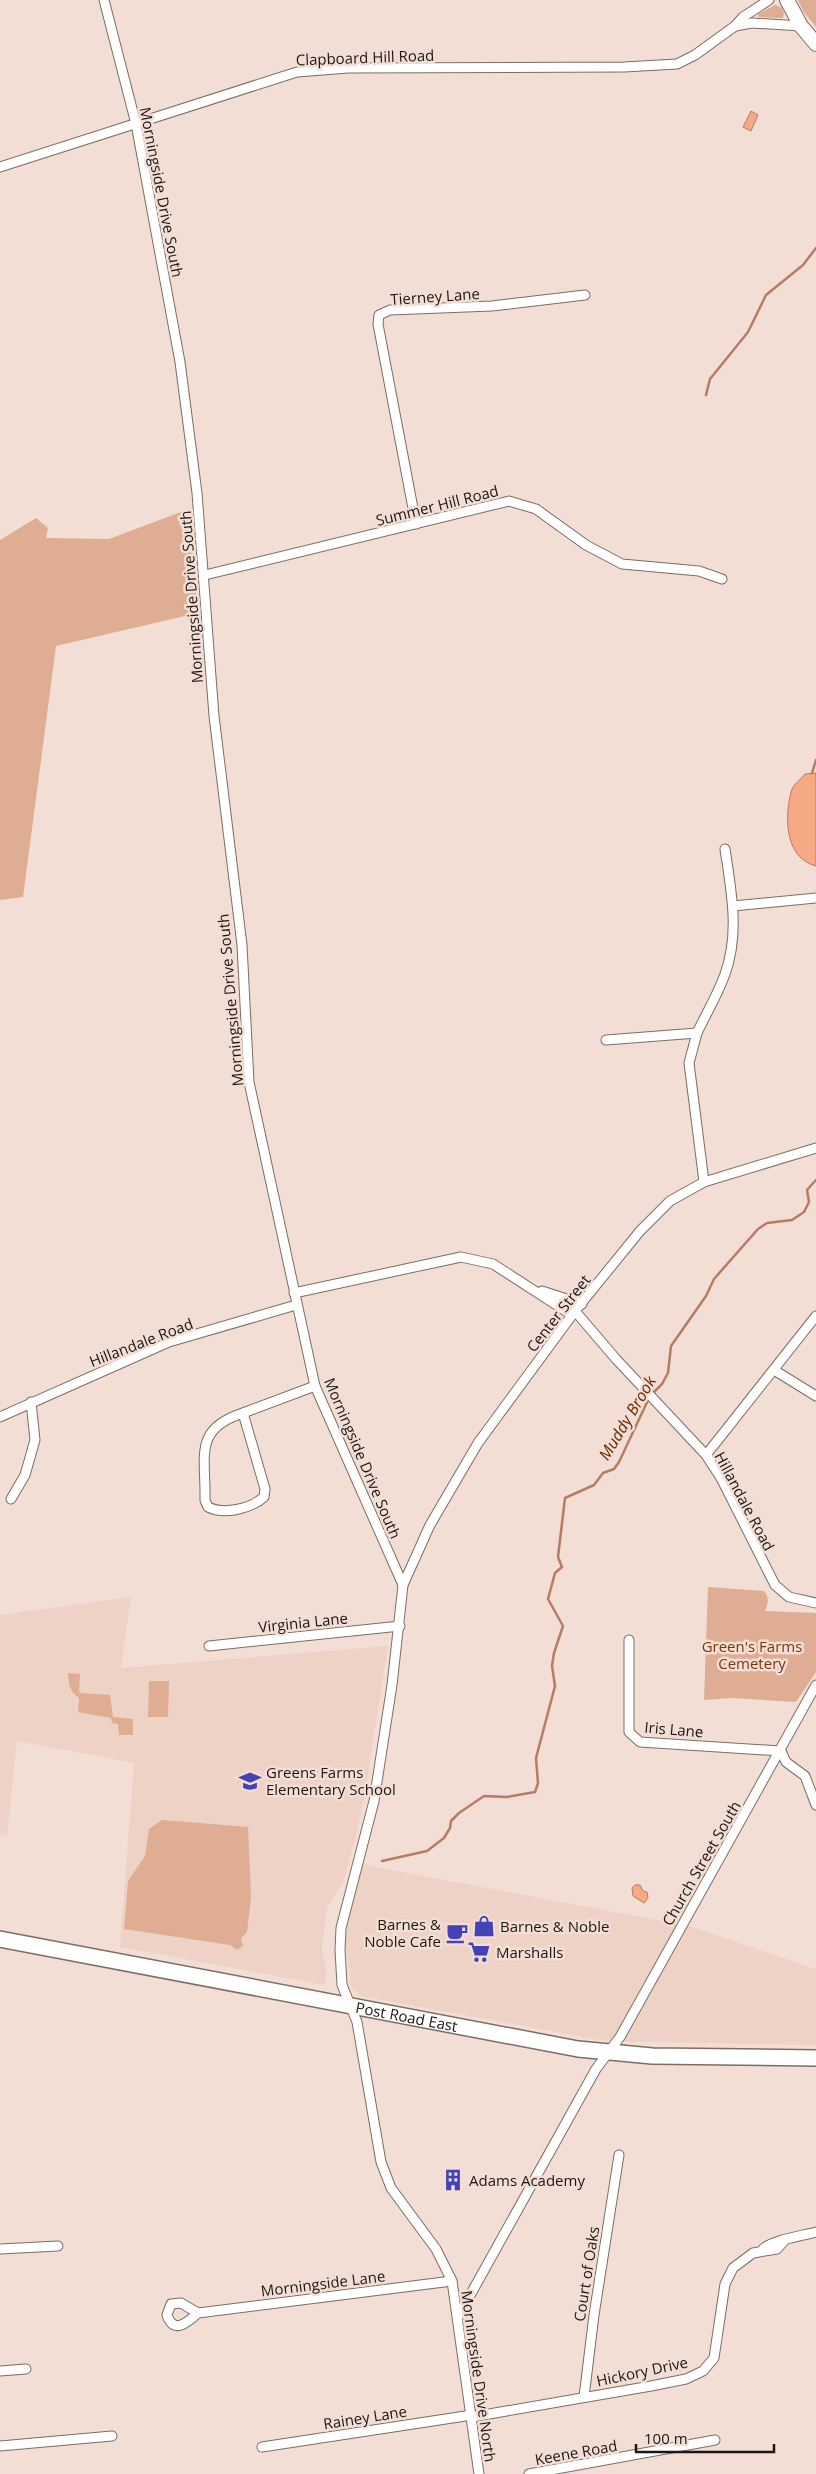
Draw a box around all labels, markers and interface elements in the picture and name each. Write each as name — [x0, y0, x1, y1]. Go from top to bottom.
street label: Clapboard Hill Road — [295, 45, 435, 69]
street label: Morningside Drive South — [136, 105, 188, 279]
street label: Tierney Lane — [390, 283, 480, 309]
street label: Summer Hill Road — [374, 480, 500, 530]
street label: Morningside Drive South — [175, 510, 207, 684]
street label: Morningside Drive South — [212, 913, 248, 1087]
street label: Center Street — [522, 1270, 594, 1356]
street label: Hillandale Road — [86, 1313, 196, 1371]
water label: Muddy Brook — [593, 1371, 661, 1464]
street label: Morningside Drive South — [320, 1374, 406, 1542]
street label: Hillandale Road — [710, 1448, 780, 1554]
street label: Virginia Lane — [257, 1607, 349, 1637]
park label: Green's Farms Cemetery — [702, 1636, 802, 1673]
street label: Iris Lane — [644, 1716, 704, 1742]
place label: Greens Farms Elementary School — [266, 1762, 396, 1799]
school or university icon: Greens Farms Elementary School — [237, 1768, 263, 1794]
street label: Church Street South — [657, 1797, 745, 1929]
shop icon: Barnes & Noble — [471, 1913, 497, 1939]
place label: Barnes & Noble Cafe — [364, 1914, 441, 1951]
place label: Barnes & Noble — [500, 1916, 609, 1936]
cafe icon: Barnes & Noble Cafe — [444, 1920, 470, 1946]
supermarket icon: Marshalls — [466, 1939, 492, 1965]
place label: Marshalls — [496, 1942, 563, 1962]
street label: Post Road East — [354, 1997, 459, 2036]
building icon: Adams Academy — [440, 2167, 466, 2193]
place label: Adams Academy — [469, 2170, 585, 2190]
street label: Court of Oaks — [569, 2225, 603, 2323]
street label: Morningside Lane — [260, 2265, 386, 2301]
street label: Morningside Drive North — [457, 2289, 501, 2463]
street label: Hickory Drive — [594, 2352, 690, 2390]
street label: Rainey Lane — [322, 2401, 408, 2433]
scale bar — [636, 2422, 774, 2454]
text: 100 m — [644, 2428, 688, 2448]
street label: Keene Road — [533, 2435, 619, 2469]

